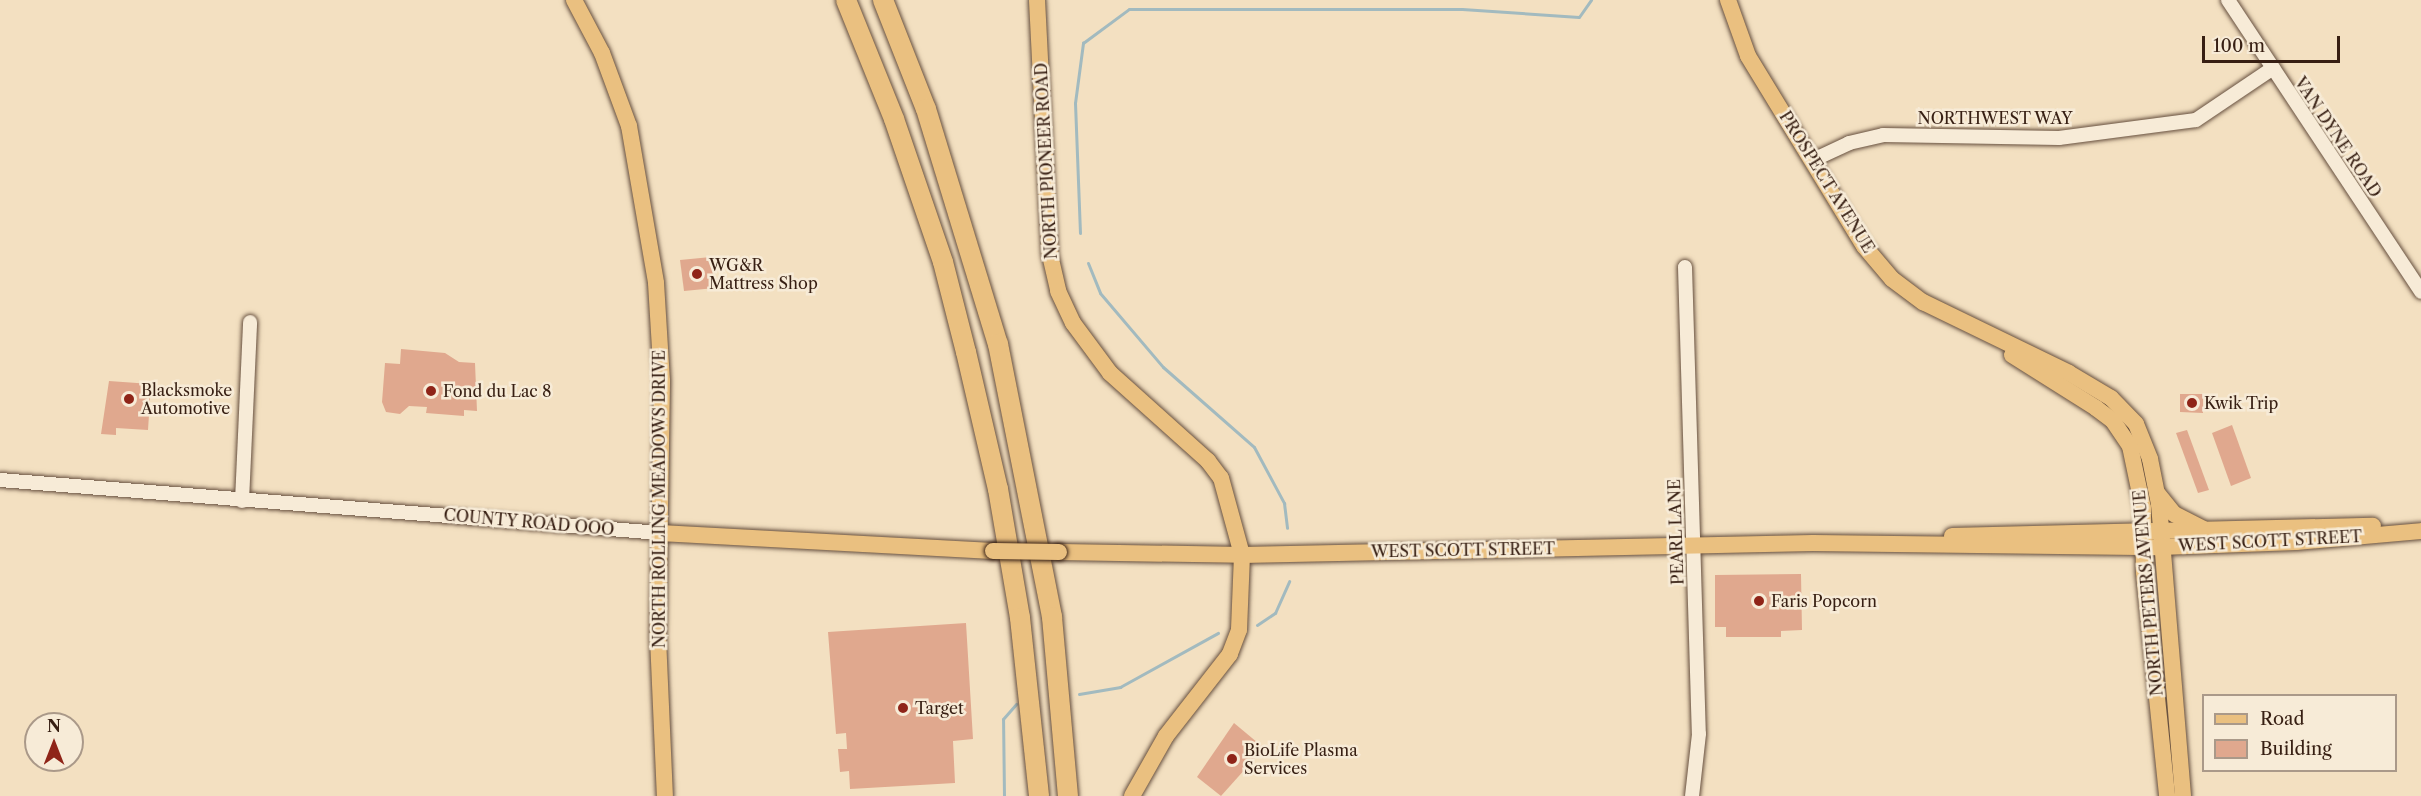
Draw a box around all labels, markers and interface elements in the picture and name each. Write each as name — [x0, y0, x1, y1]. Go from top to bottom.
scale bar — [2205, 24, 2343, 62]
text: 100 m — [2213, 35, 2265, 57]
street label: NORTH PIONEER ROAD — [1031, 62, 1061, 260]
street label: VAN DYNE ROAD — [2291, 73, 2385, 201]
street label: PROSPECT AVENUE — [1775, 107, 1879, 257]
street label: NORTHWEST WAY — [1917, 108, 2073, 128]
place label: WG&R Mattress Shop — [709, 255, 818, 293]
marker: WG&R Mattress Shop — [690, 267, 704, 281]
street label: NORTH ROLLING MEADOWS DRIVE — [649, 350, 669, 648]
place label: Blacksmoke Automotive — [141, 380, 232, 418]
place label: Fond du Lac 8 — [443, 381, 551, 401]
marker: Fond du Lac 8 — [424, 384, 438, 398]
marker: Blacksmoke Automotive — [122, 392, 136, 406]
place label: Kwik Trip — [2204, 393, 2279, 413]
marker: Kwik Trip — [2185, 396, 2199, 410]
street label: PEARL LANE — [1665, 479, 1687, 585]
street label: NORTH PETERS AVENUE — [2129, 489, 2167, 697]
street label: COUNTY ROAD OOO — [443, 505, 615, 539]
street label: WEST SCOTT STREET — [2177, 527, 2363, 555]
street label: WEST SCOTT STREET — [1370, 539, 1556, 561]
place label: Faris Popcorn — [1771, 591, 1877, 611]
marker: Faris Popcorn — [1752, 594, 1766, 608]
legend — [2202, 694, 2397, 772]
place label: Target — [915, 698, 964, 718]
marker: Target — [896, 701, 910, 715]
text: Road — [2260, 708, 2305, 730]
north arrow — [24, 712, 84, 772]
text: N — [47, 716, 61, 736]
text: Building — [2260, 738, 2332, 760]
place label: BioLife Plasma Services — [1244, 740, 1358, 778]
marker: BioLife Plasma Services — [1225, 752, 1239, 766]

